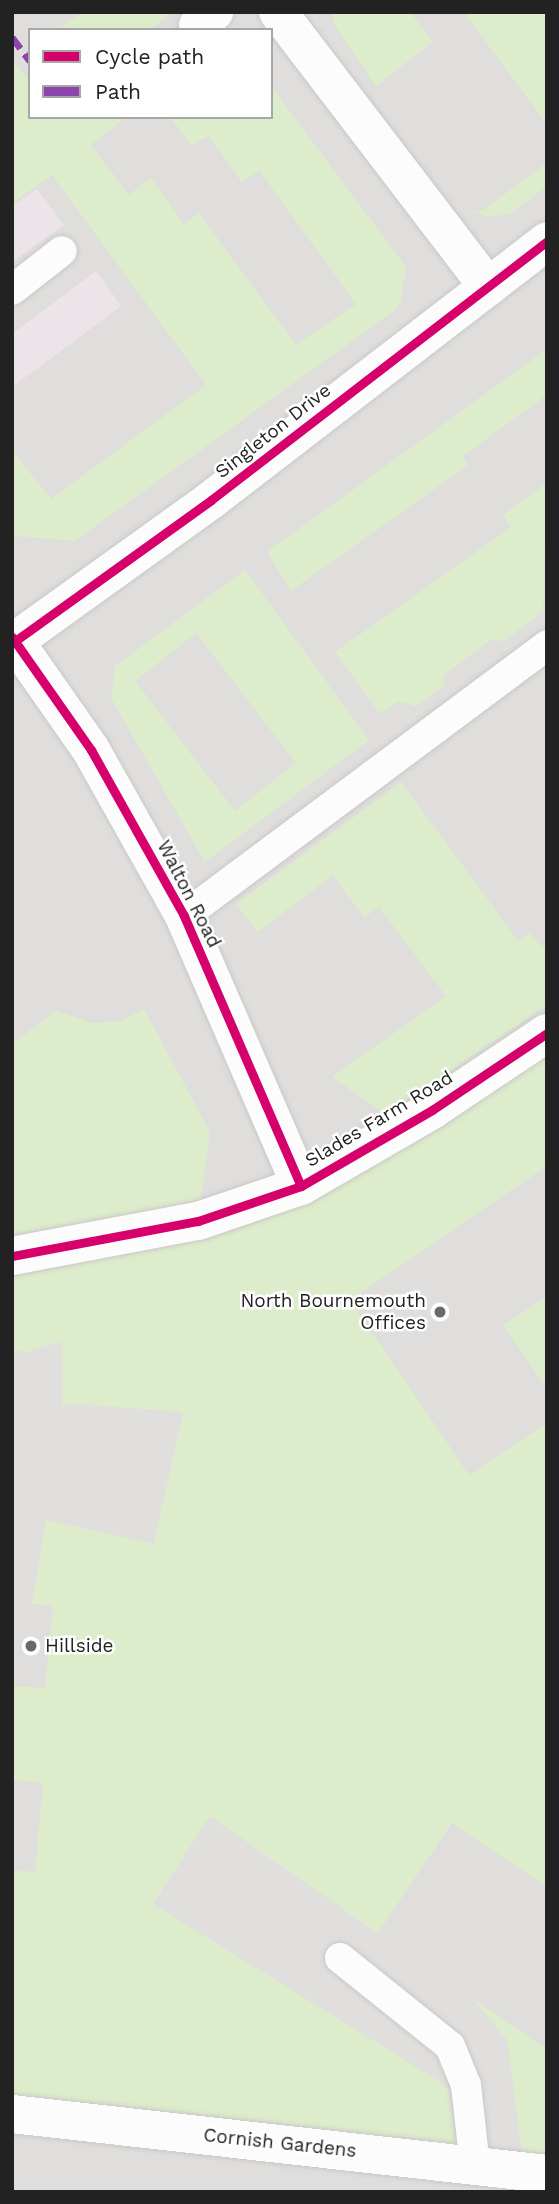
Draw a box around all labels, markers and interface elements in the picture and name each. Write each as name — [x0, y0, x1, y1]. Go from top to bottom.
legend — [28, 28, 273, 119]
text: Cycle path — [95, 44, 204, 69]
text: Path — [95, 79, 141, 104]
street label: Singleton Drive — [211, 379, 335, 483]
street label: Walton Road — [152, 836, 226, 952]
street label: Slades Farm Road — [301, 1066, 457, 1172]
place label: North Bournemouth Offices — [240, 1290, 426, 1334]
marker: North Bournemouth Offices — [432, 1304, 448, 1320]
place label: Hillside — [45, 1635, 114, 1657]
marker: Hillside — [23, 1638, 39, 1654]
street label: Cornish Gardens — [202, 2124, 358, 2162]

